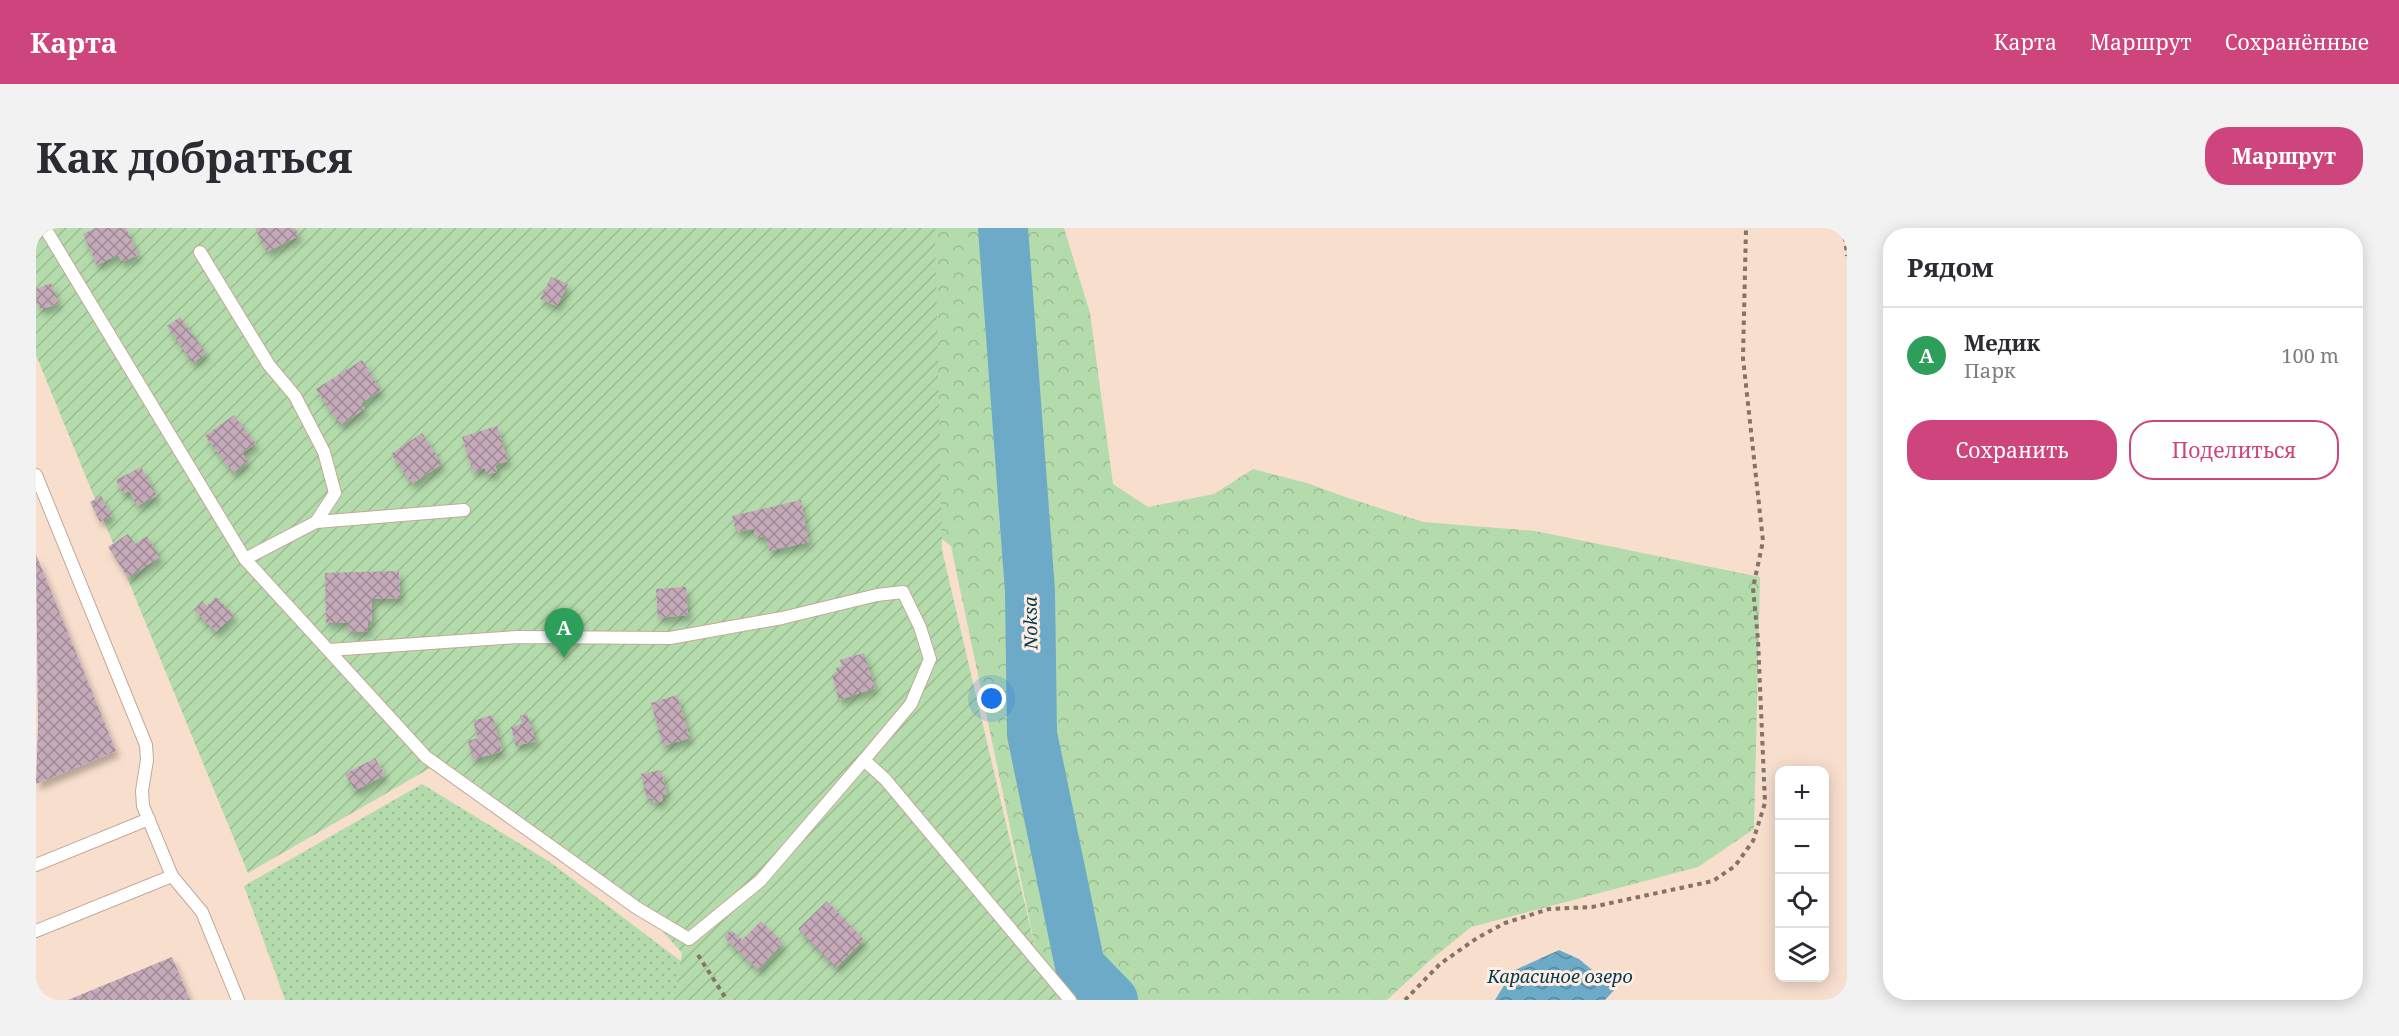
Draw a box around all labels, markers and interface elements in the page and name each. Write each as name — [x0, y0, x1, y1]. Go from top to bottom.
text: Карта — [30, 23, 117, 61]
text: Карта — [1994, 28, 2057, 56]
text: Маршрут — [2090, 28, 2192, 56]
text: Сохранённые — [2225, 28, 2369, 56]
button: Маршрут — [2205, 127, 2363, 185]
text: Как добраться — [36, 128, 353, 185]
text: Рядом — [1907, 249, 1994, 285]
text: Медик — [1964, 327, 2040, 357]
text: A — [1919, 342, 1934, 369]
text: 100 m — [2281, 342, 2339, 369]
text: Парк — [1964, 357, 2016, 384]
button: Сохранить — [1907, 420, 2117, 480]
button: Поделиться — [2129, 420, 2339, 480]
water label: Noksa — [1018, 596, 1042, 651]
pin: A — [544, 608, 584, 658]
your location — [977, 684, 1006, 713]
map controls — [1775, 766, 1829, 982]
button: + — [1775, 766, 1829, 820]
button: − — [1775, 820, 1829, 874]
button: locate — [1775, 874, 1829, 928]
button: layers — [1775, 928, 1829, 982]
water label: Карасиное озеро — [1486, 964, 1633, 988]

